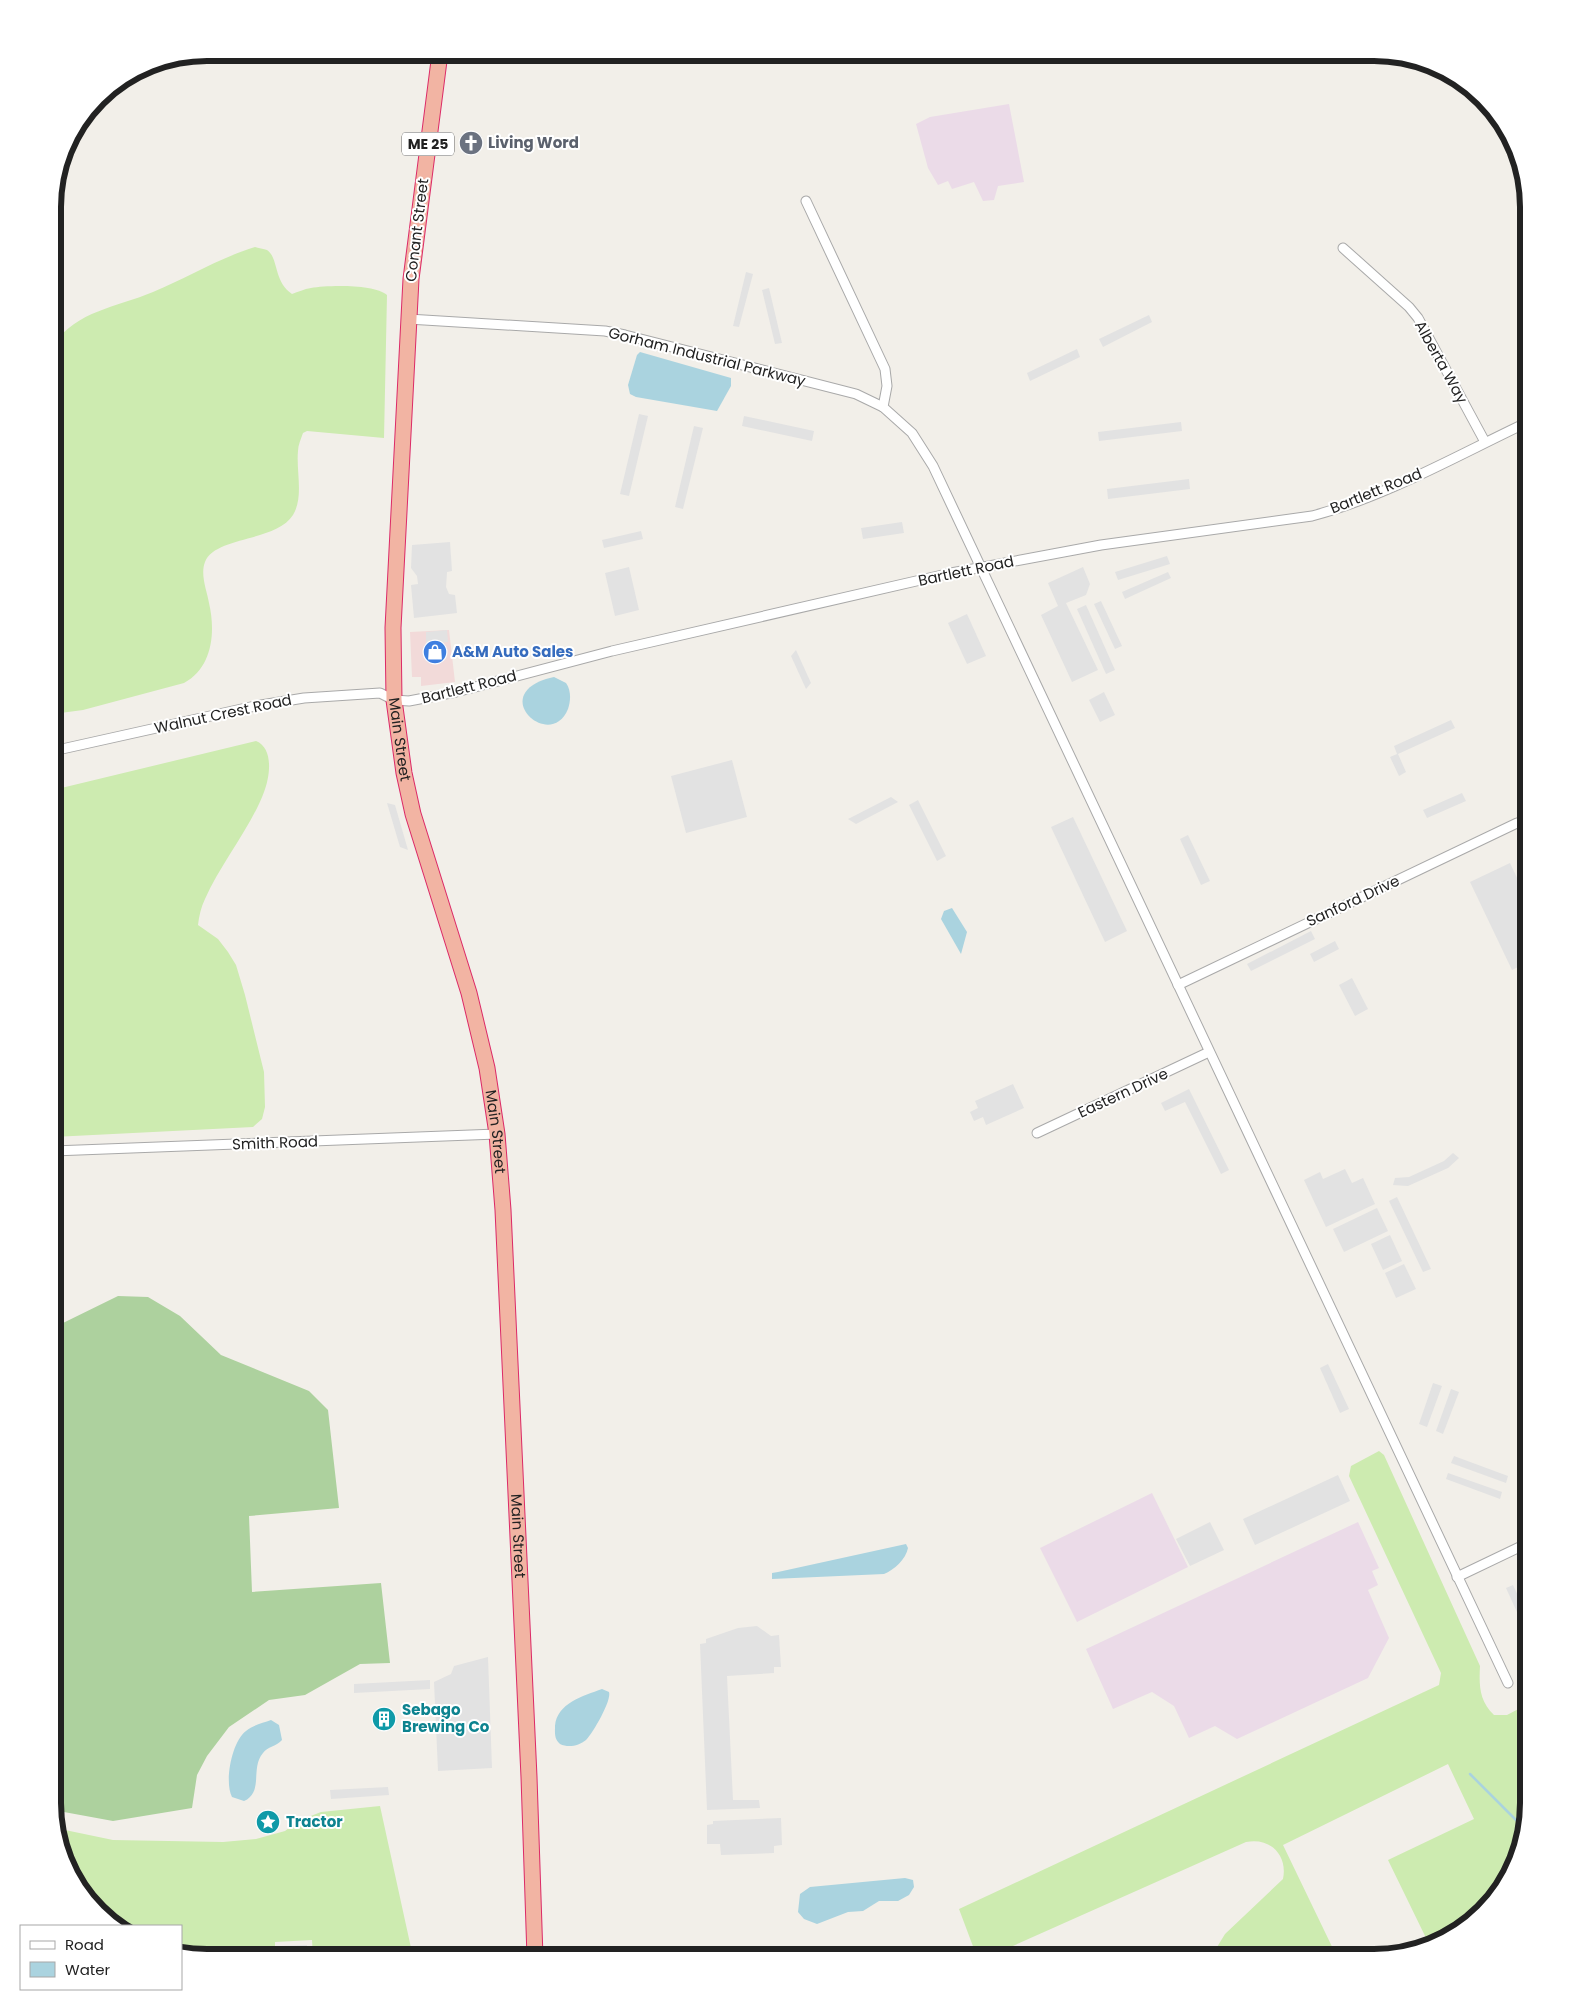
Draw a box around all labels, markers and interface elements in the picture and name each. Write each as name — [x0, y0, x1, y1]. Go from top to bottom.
church icon: Living Word — [458, 130, 484, 156]
road number: ME 25 — [402, 132, 454, 156]
place label: Living Word — [488, 132, 579, 153]
street label: Conant Street — [400, 177, 433, 283]
street label: Alberta Way — [1410, 317, 1473, 407]
street label: Gorham Industrial Parkway — [606, 322, 808, 391]
street label: Bartlett Road — [1327, 463, 1425, 518]
street label: Bartlett Road — [916, 550, 1016, 591]
shop icon: A&M Auto Sales — [422, 639, 448, 665]
place label: A&M Auto Sales — [452, 641, 573, 662]
street label: Bartlett Road — [419, 665, 519, 708]
street label: Walnut Crest Road — [152, 689, 294, 738]
street label: Main Street — [384, 696, 416, 783]
street label: Sanford Drive — [1303, 870, 1403, 931]
street label: Eastern Drive — [1074, 1062, 1171, 1123]
street label: Main Street — [480, 1088, 511, 1174]
street label: Smith Road — [232, 1131, 318, 1154]
street label: Main Street — [506, 1493, 531, 1579]
place label: Sebago Brewing Co — [402, 1699, 490, 1737]
building icon: Sebago Brewing Co — [371, 1706, 397, 1732]
place icon: Tractor — [255, 1809, 281, 1835]
place label: Tractor — [286, 1811, 343, 1832]
legend — [20, 1925, 182, 1990]
text: Road — [65, 1934, 104, 1955]
text: Water — [65, 1959, 111, 1980]

